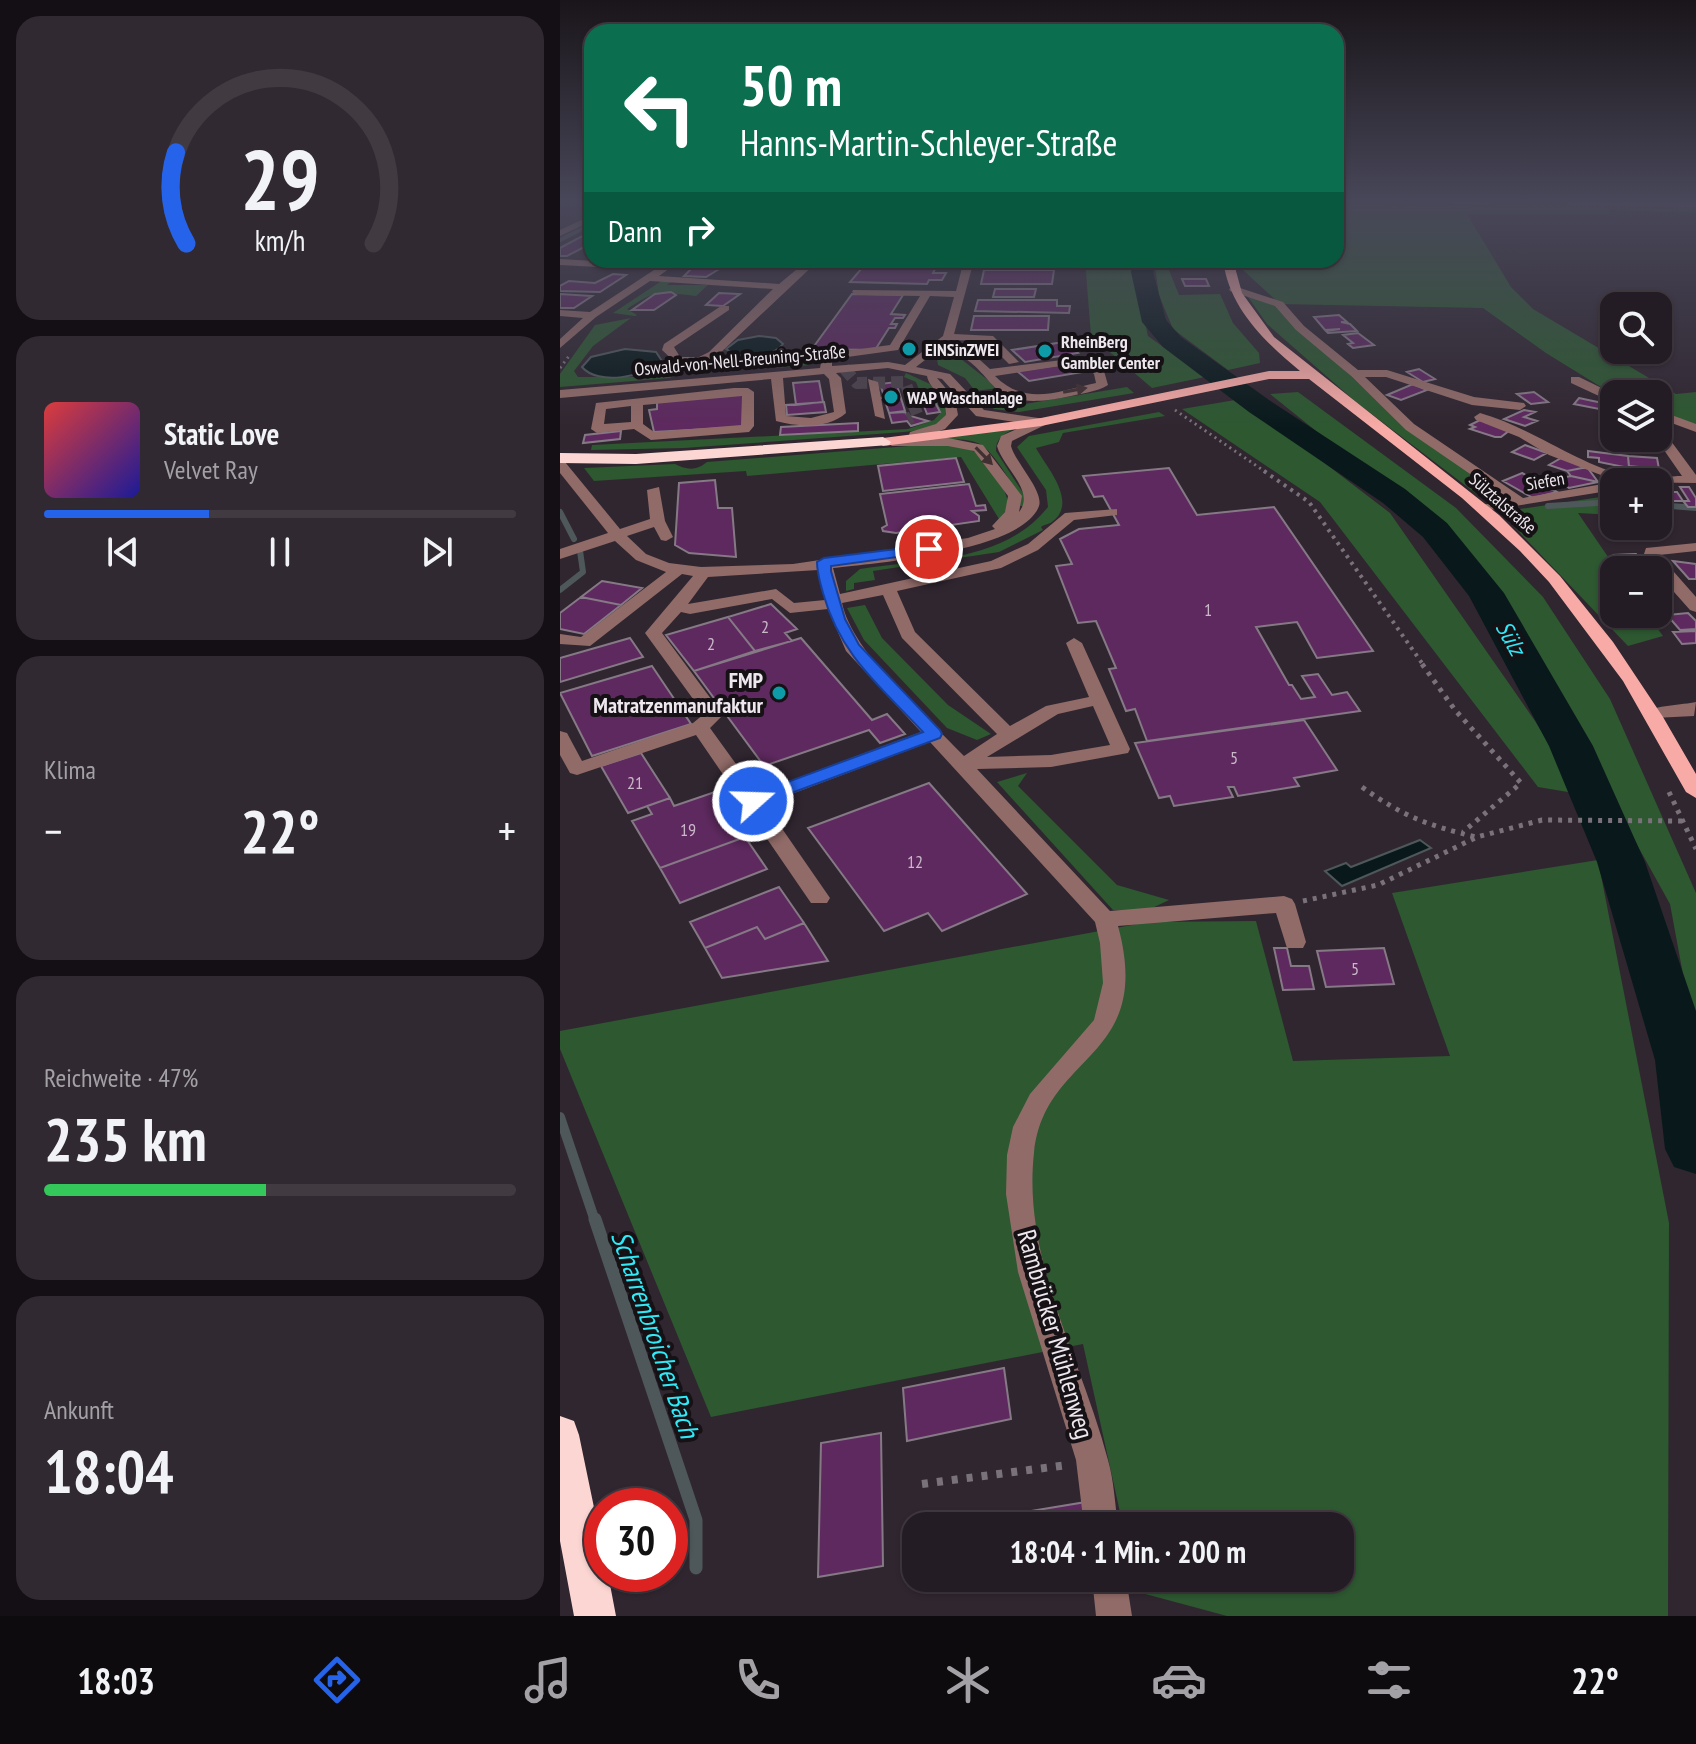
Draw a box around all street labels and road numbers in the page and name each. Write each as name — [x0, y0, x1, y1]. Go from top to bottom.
street label: Oswald-von-Nell-Breuning-Straße — [633, 339, 847, 381]
street label: Siefen — [1524, 466, 1566, 496]
street label: Sülztalstraße — [1465, 467, 1541, 539]
street label: Rambrücker Mühlenweg — [1010, 1225, 1102, 1443]

